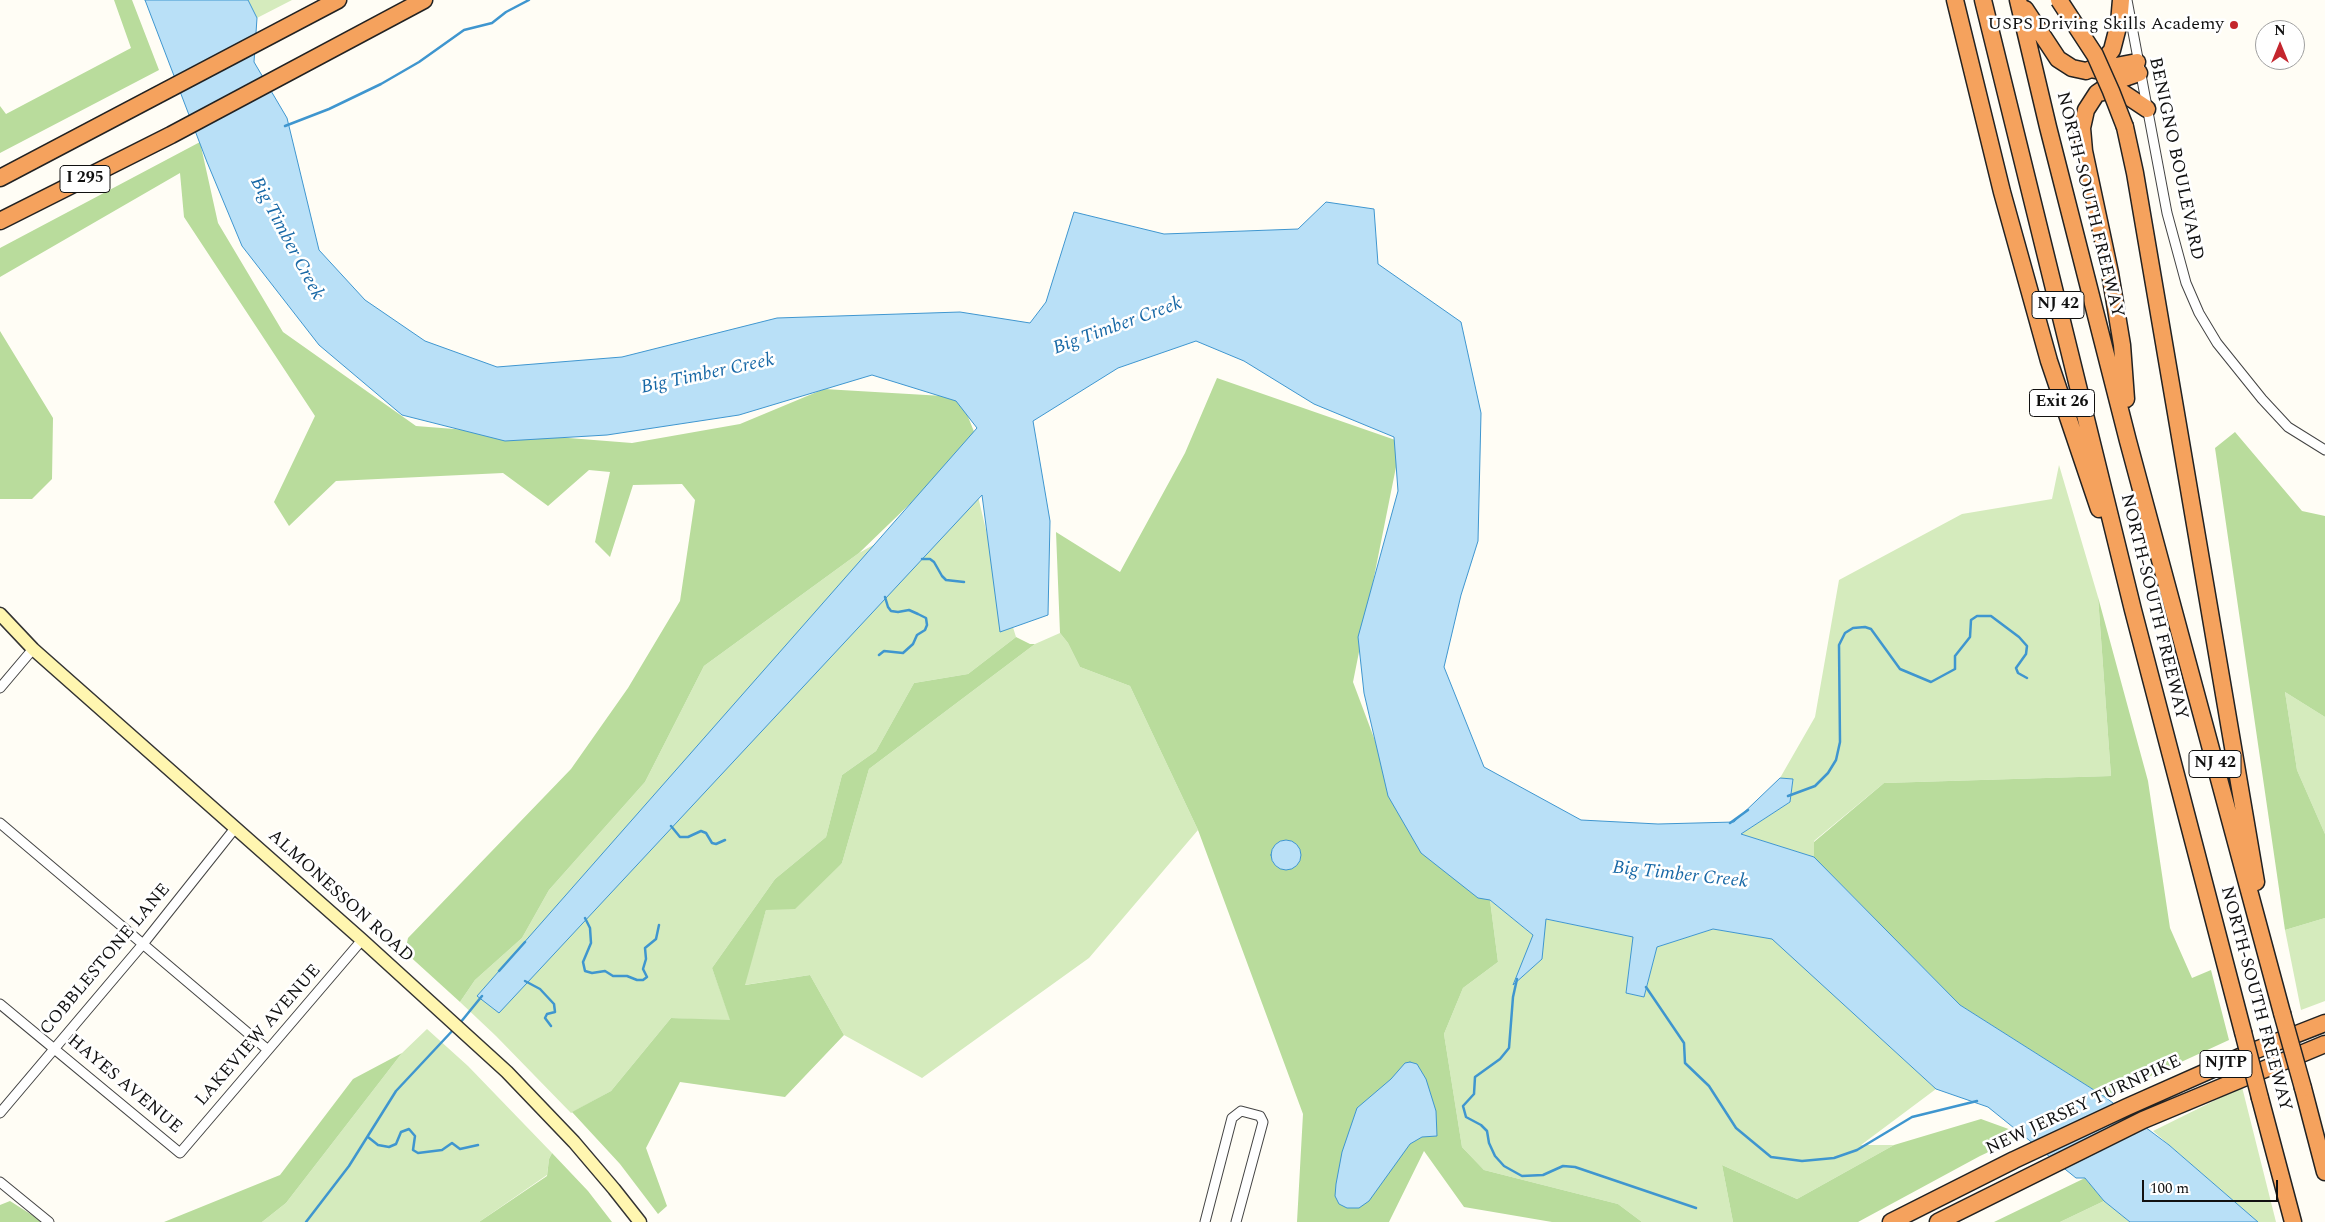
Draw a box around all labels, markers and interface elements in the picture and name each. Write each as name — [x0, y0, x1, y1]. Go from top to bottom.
place label: USPS Driving Skills Academy — [1988, 14, 2224, 36]
marker: USPS Driving Skills Academy — [2228, 19, 2240, 31]
north arrow — [2255, 20, 2305, 70]
text: N — [2274, 20, 2286, 41]
street label: BENIGNO BOULEVARD — [2143, 56, 2207, 262]
street label: NORTH-SOUTH FREEWAY — [2050, 90, 2128, 320]
road number: I 295 — [60, 165, 110, 192]
water label: Big Timber Creek — [244, 174, 328, 304]
road number: NJ 42 — [2032, 292, 2084, 318]
water label: Big Timber Creek — [1050, 293, 1186, 361]
water label: Big Timber Creek — [639, 350, 777, 400]
road number: Exit 26 — [2030, 389, 2094, 416]
street label: NORTH-SOUTH FREEWAY — [2114, 492, 2192, 722]
road number: NJ 42 — [2189, 751, 2241, 778]
street label: ALMONESSON ROAD — [263, 826, 417, 968]
water label: Big Timber Creek — [1611, 858, 1749, 894]
street label: COBBLESTONE LANE — [36, 880, 176, 1040]
street label: NORTH-SOUTH FREEWAY — [2215, 884, 2295, 1114]
street label: LAKEVIEW AVENUE — [192, 961, 326, 1111]
street label: HAYES AVENUE — [62, 1031, 186, 1139]
road number: NJTP — [2200, 1050, 2252, 1078]
street label: NEW JERSEY TURNPIKE — [1983, 1051, 2185, 1161]
scale bar — [2145, 1170, 2281, 1202]
text: 100 m — [2150, 1177, 2189, 1200]

